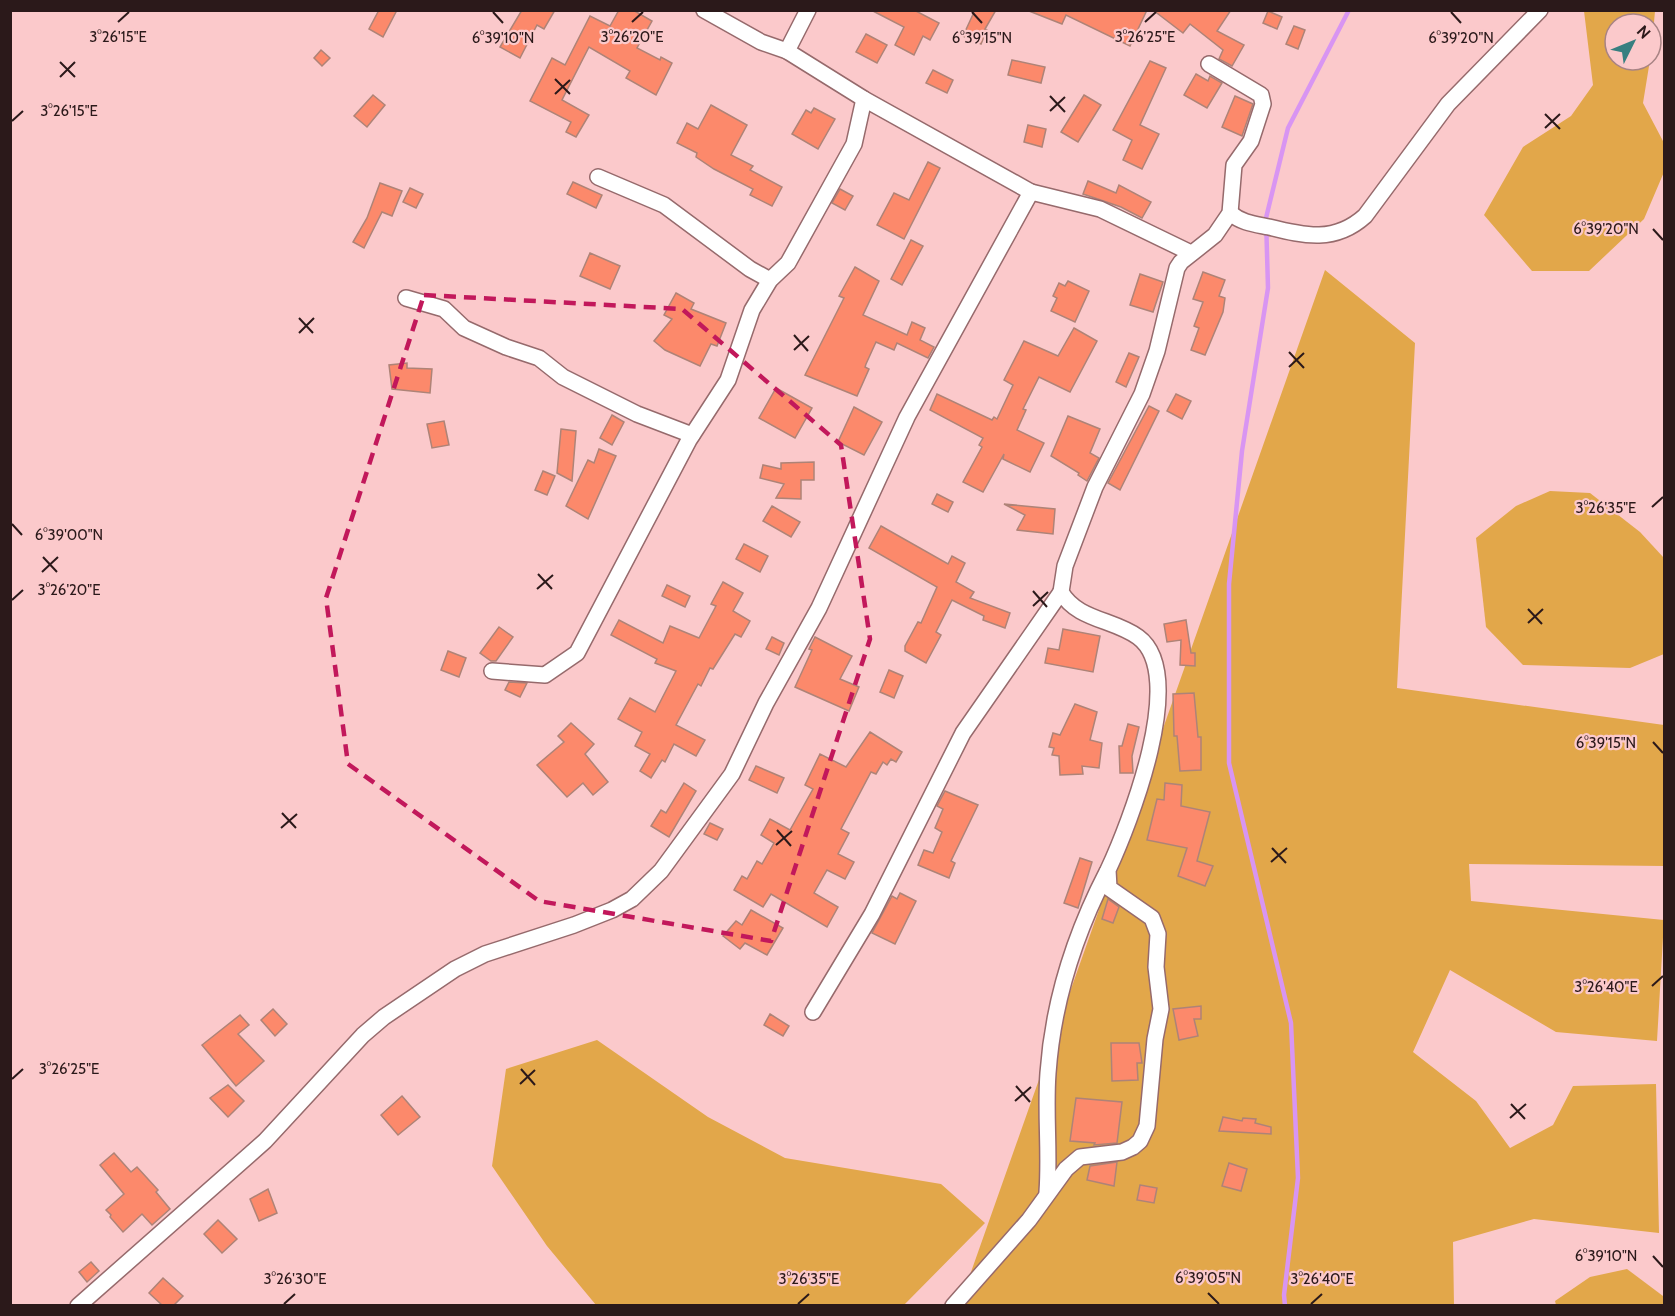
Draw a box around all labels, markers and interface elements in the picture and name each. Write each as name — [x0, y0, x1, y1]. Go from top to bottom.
north arrow — [1603, 12, 1663, 72]
text: N — [1633, 21, 1654, 43]
text: 3°26'15"E — [89, 28, 147, 46]
text: 3°26'20"E — [601, 28, 663, 46]
text: 3°26'25"E — [1115, 28, 1175, 46]
text: 6°39'10"N — [472, 29, 534, 47]
text: 6°39'15"N — [952, 29, 1012, 47]
text: 6°39'20"N — [1428, 29, 1494, 47]
text: 3°26'15"E — [40, 102, 98, 120]
text: 6°39'20"N — [1573, 220, 1639, 238]
text: 3°26'35"E — [1576, 499, 1636, 517]
text: 6°39'00"N — [35, 526, 103, 544]
text: 3°26'20"E — [38, 581, 100, 599]
text: 6°39'15"N — [1576, 734, 1636, 752]
text: 3°26'40"E — [1574, 978, 1638, 996]
text: 3°26'25"E — [39, 1060, 99, 1078]
text: 6°39'10"N — [1575, 1247, 1637, 1265]
text: 6°39'05"N — [1175, 1269, 1241, 1287]
text: 3°26'30"E — [263, 1270, 327, 1288]
text: 3°26'35"E — [779, 1270, 839, 1288]
text: 3°26'40"E — [1290, 1270, 1354, 1288]

